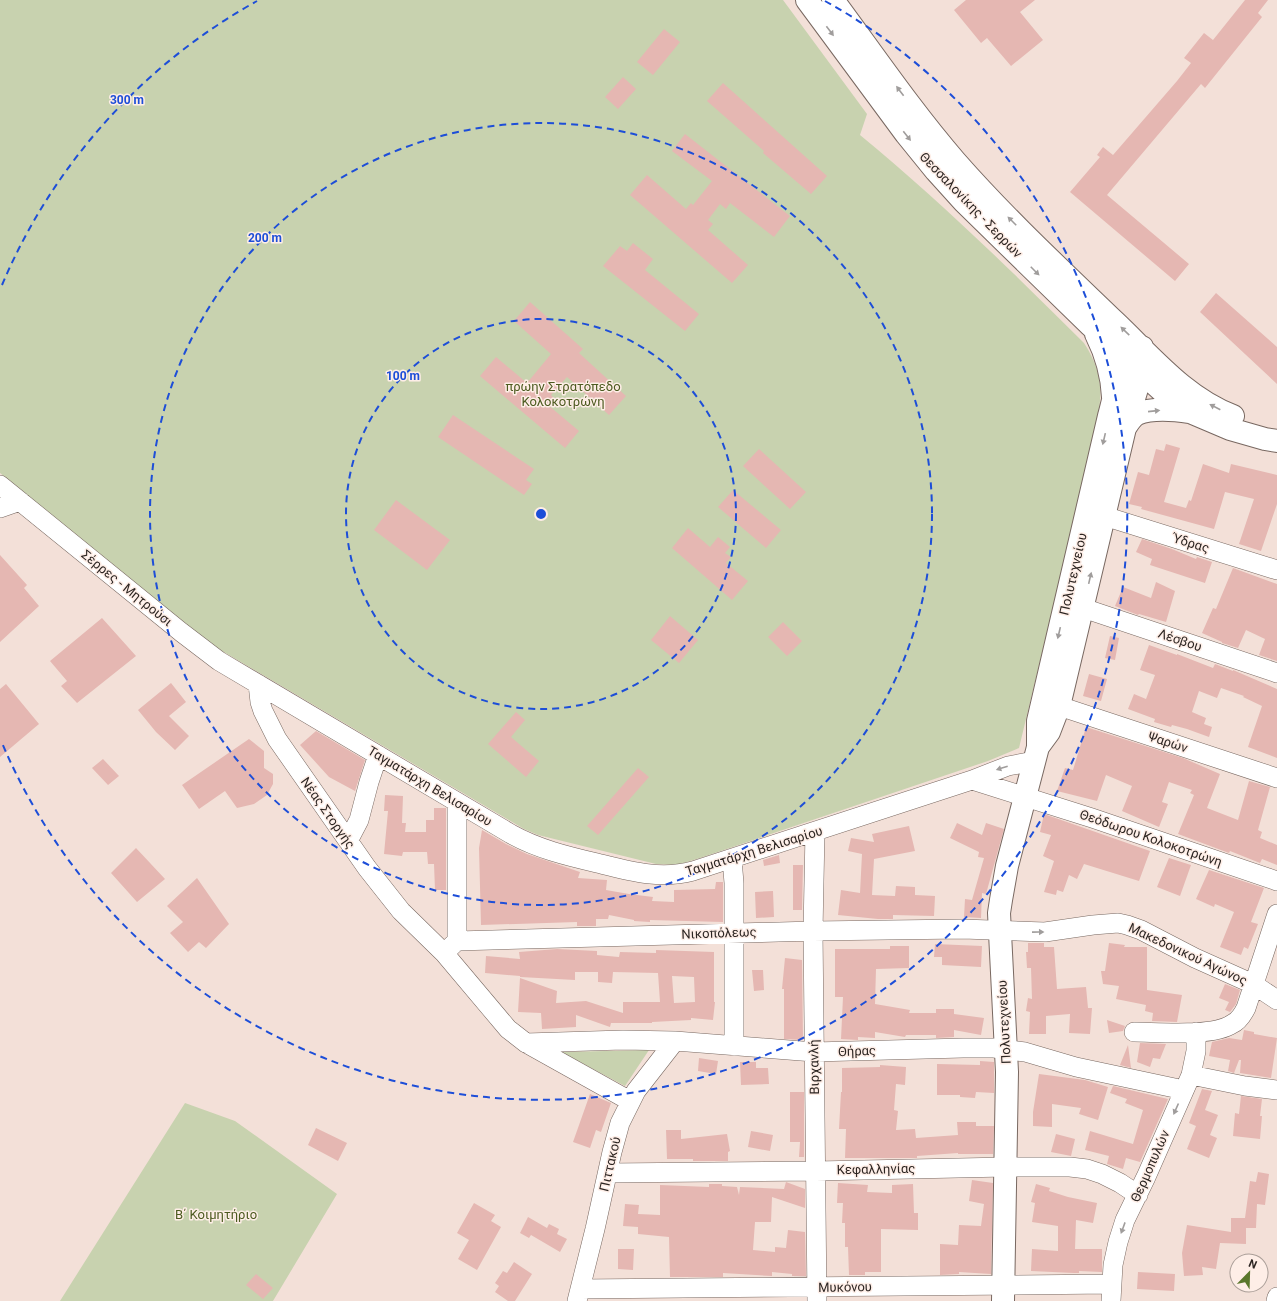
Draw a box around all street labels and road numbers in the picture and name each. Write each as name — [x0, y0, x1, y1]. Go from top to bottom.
street label: Θεσσαλονίκης - Σερρών — [917, 149, 1026, 261]
street label: Ύδρας — [1170, 530, 1211, 556]
street label: Πολυτεχνείου — [1056, 531, 1090, 617]
street label: Σέρρες - Μητρούσι — [79, 547, 175, 629]
street label: Λέσβου — [1156, 626, 1204, 654]
street label: Ψαρών — [1146, 729, 1190, 756]
street label: Ταγματάρχη Βελισαρίου — [365, 743, 495, 829]
street label: Νέας Στοργής — [298, 774, 358, 852]
street label: Θεόδωρου Κολοκοτρώνη — [1078, 807, 1224, 869]
street label: Ταγματάρχη Βελισαρίου — [684, 823, 824, 879]
street label: Μακεδονικού Αγώνος — [1126, 920, 1250, 988]
street label: Νικοπόλεως — [681, 924, 757, 942]
street label: Πολυτεχνείου — [994, 980, 1014, 1064]
street label: Βιρχανλή — [806, 1039, 822, 1095]
street label: Θήρας — [838, 1043, 876, 1059]
street label: Θερμοπυλών — [1127, 1127, 1173, 1204]
street label: Πιττακού — [596, 1135, 624, 1193]
street label: Κεφαλληνίας — [837, 1161, 915, 1177]
street label: Μυκόνου — [818, 1279, 872, 1295]

